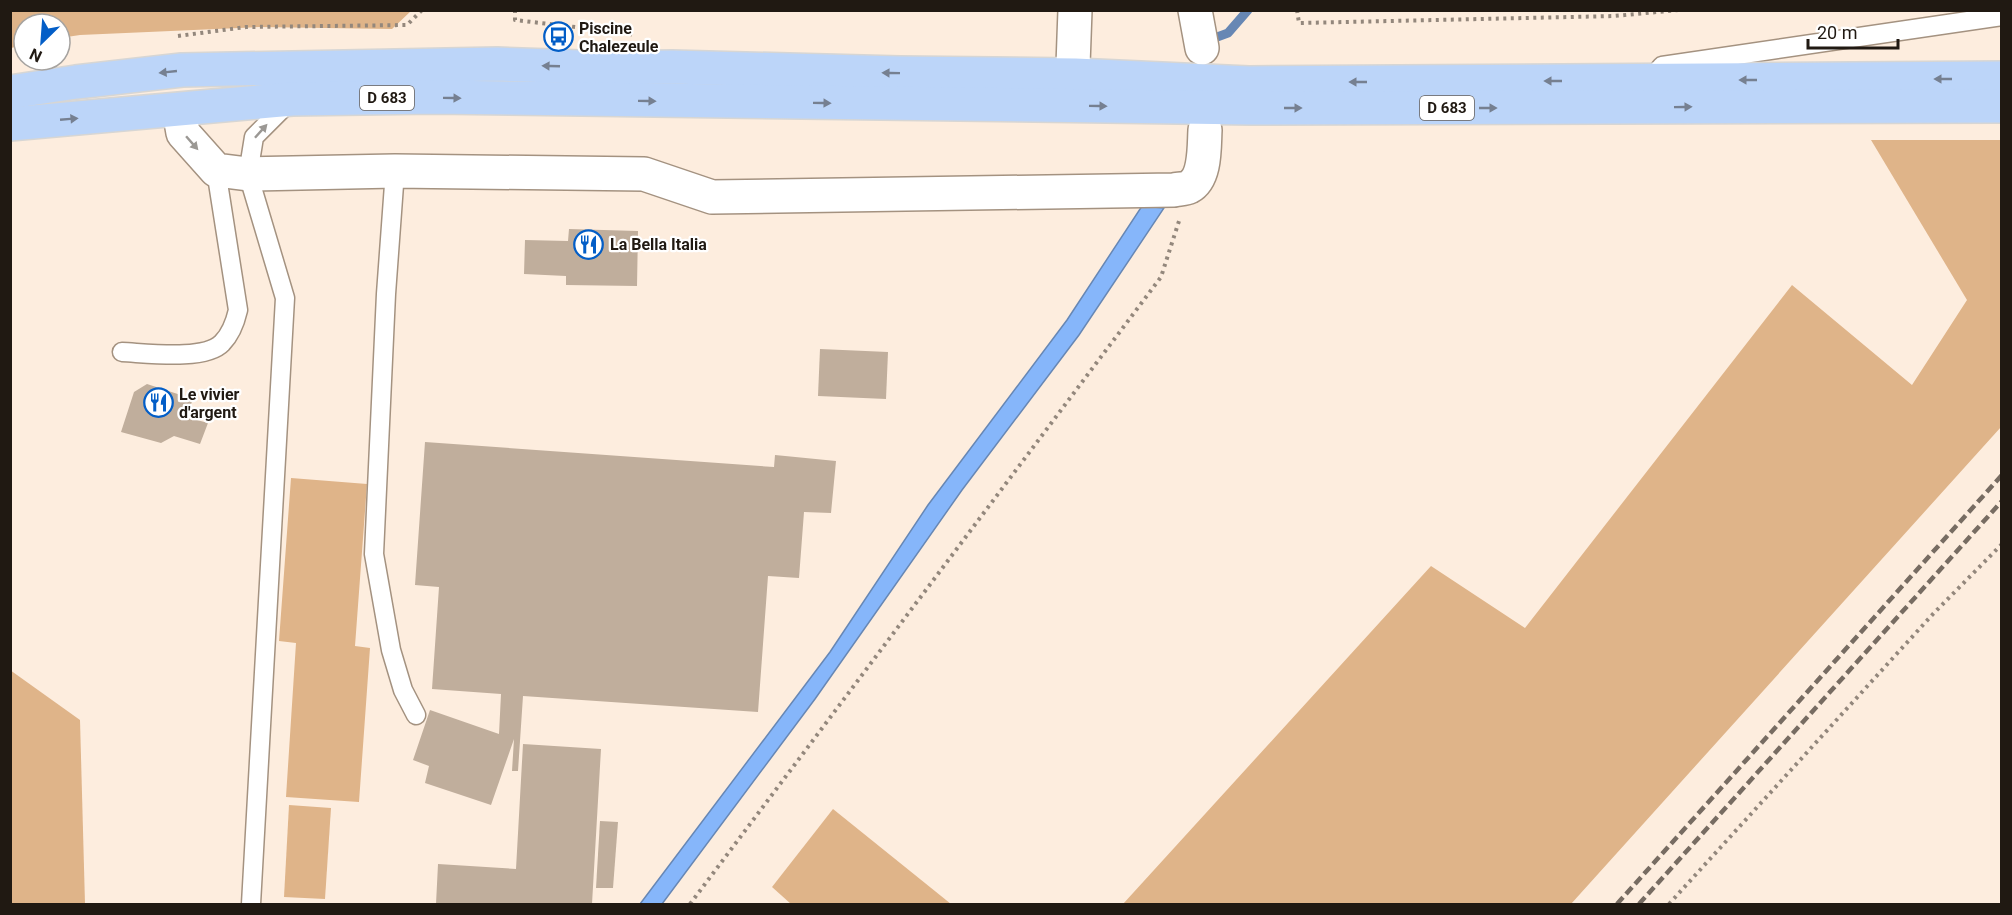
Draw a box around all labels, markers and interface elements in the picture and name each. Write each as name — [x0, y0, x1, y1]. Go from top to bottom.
north arrow — [12, 12, 72, 72]
scale bar — [1808, 12, 1898, 50]
place label: Piscine Chalezeule — [579, 19, 659, 56]
bus stop icon: Piscine Chalezeule — [542, 21, 574, 53]
text: 20 m — [1817, 22, 1857, 43]
text: N — [27, 44, 45, 66]
one-way arrow — [541, 61, 560, 71]
one-way arrow — [159, 67, 178, 77]
one-way arrow — [881, 68, 900, 77]
one-way arrow — [1934, 74, 1953, 83]
one-way arrow — [1739, 75, 1758, 85]
one-way arrow — [1544, 76, 1563, 86]
one-way arrow — [1349, 77, 1368, 87]
road number: D 683 — [360, 86, 414, 110]
one-way arrow — [442, 93, 461, 103]
one-way arrow — [637, 96, 656, 106]
road number: D 683 — [1420, 96, 1474, 120]
one-way arrow — [813, 98, 832, 108]
one-way arrow — [1089, 101, 1108, 111]
one-way arrow — [1674, 102, 1693, 112]
one-way arrow — [1284, 103, 1303, 113]
one-way arrow — [1479, 103, 1498, 113]
one-way arrow — [59, 114, 78, 124]
one-way arrow — [254, 124, 268, 139]
one-way arrow — [185, 135, 198, 150]
restaurant icon: La Bella Italia — [573, 228, 605, 260]
place label: La Bella Italia — [610, 235, 707, 254]
place label: Le vivier d'argent — [179, 385, 240, 422]
restaurant icon: Le vivier d'argent — [142, 387, 174, 419]

